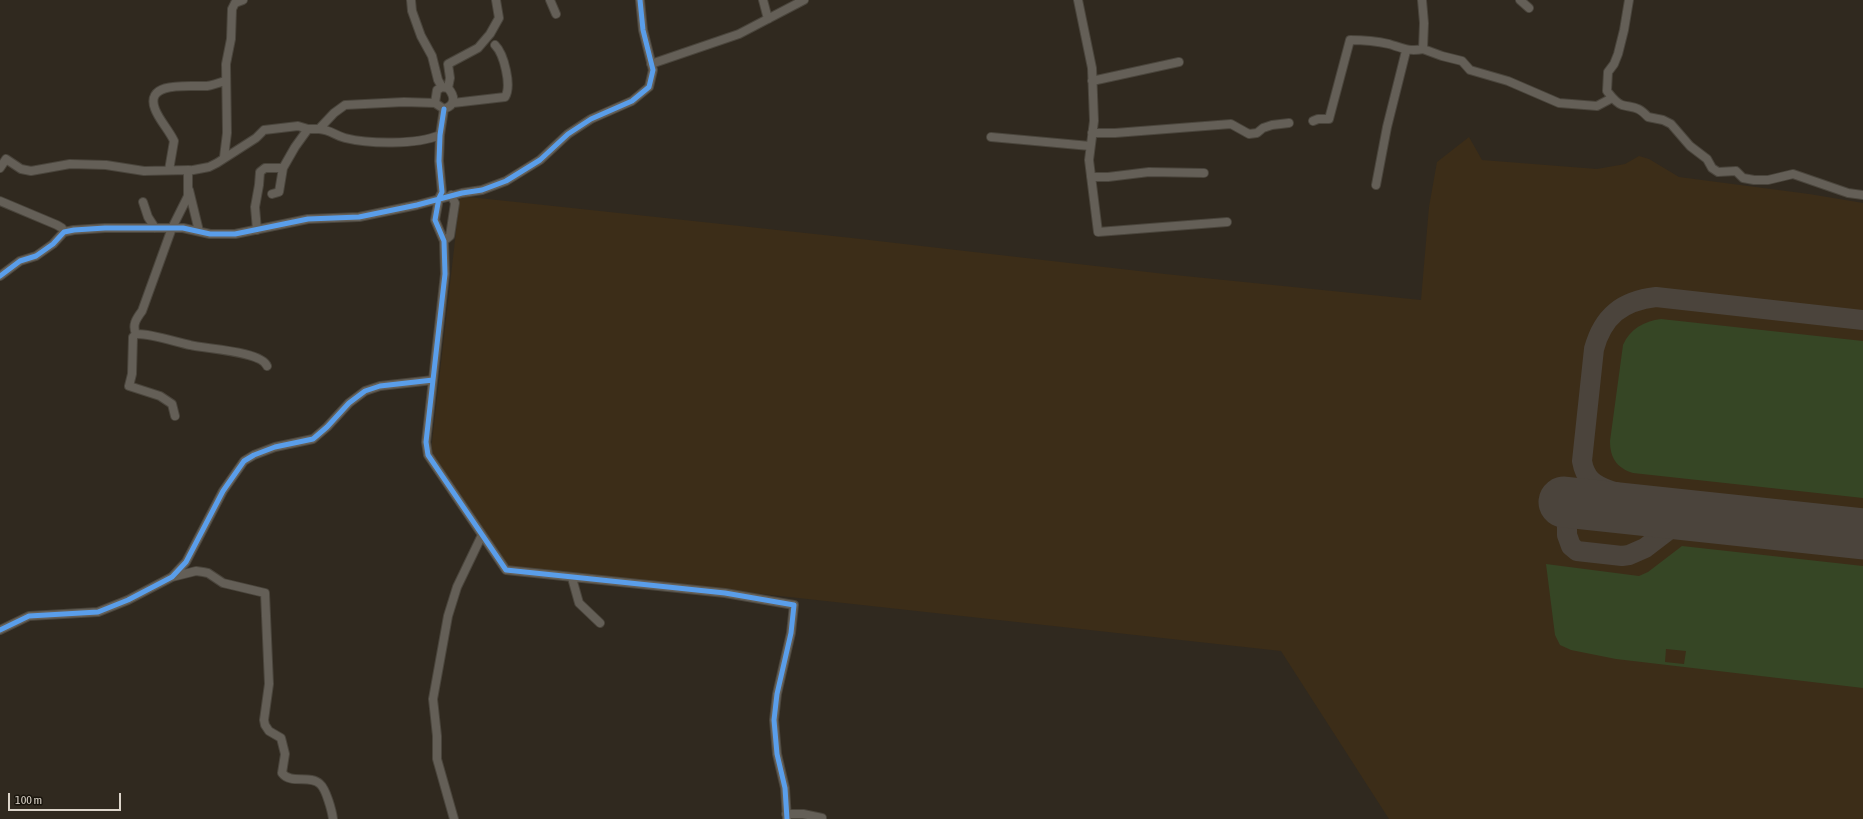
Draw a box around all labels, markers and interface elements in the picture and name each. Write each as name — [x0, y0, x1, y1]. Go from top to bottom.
scale bar — [10, 785, 123, 811]
text: 100 m — [15, 793, 42, 807]

